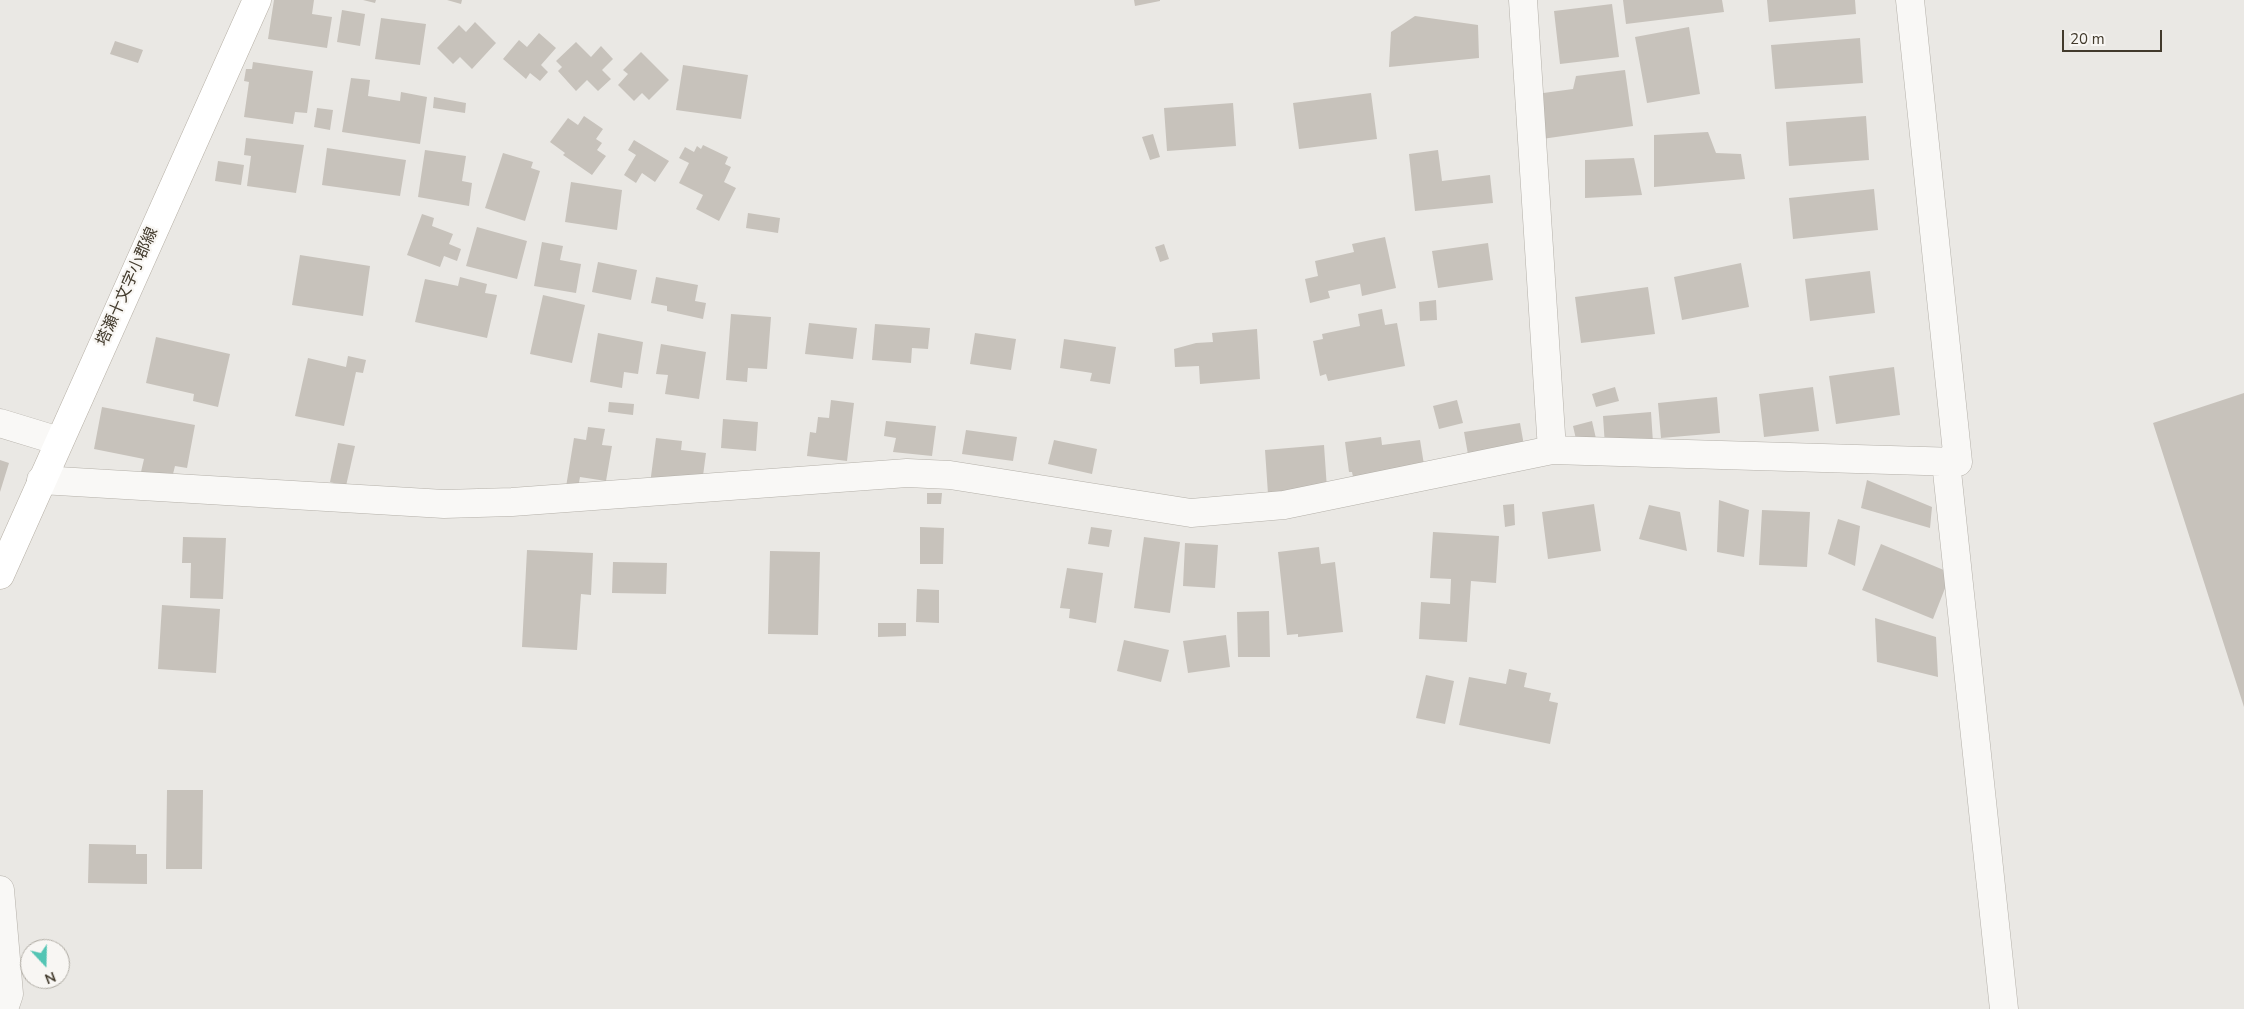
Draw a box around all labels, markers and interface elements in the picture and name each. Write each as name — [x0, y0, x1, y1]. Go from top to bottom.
scale bar — [2064, 20, 2164, 52]
text: 20 m — [2070, 29, 2105, 49]
street label: 塔瀬十文字小郡線 — [93, 225, 163, 349]
north arrow — [20, 939, 70, 989]
text: N — [42, 967, 59, 988]

